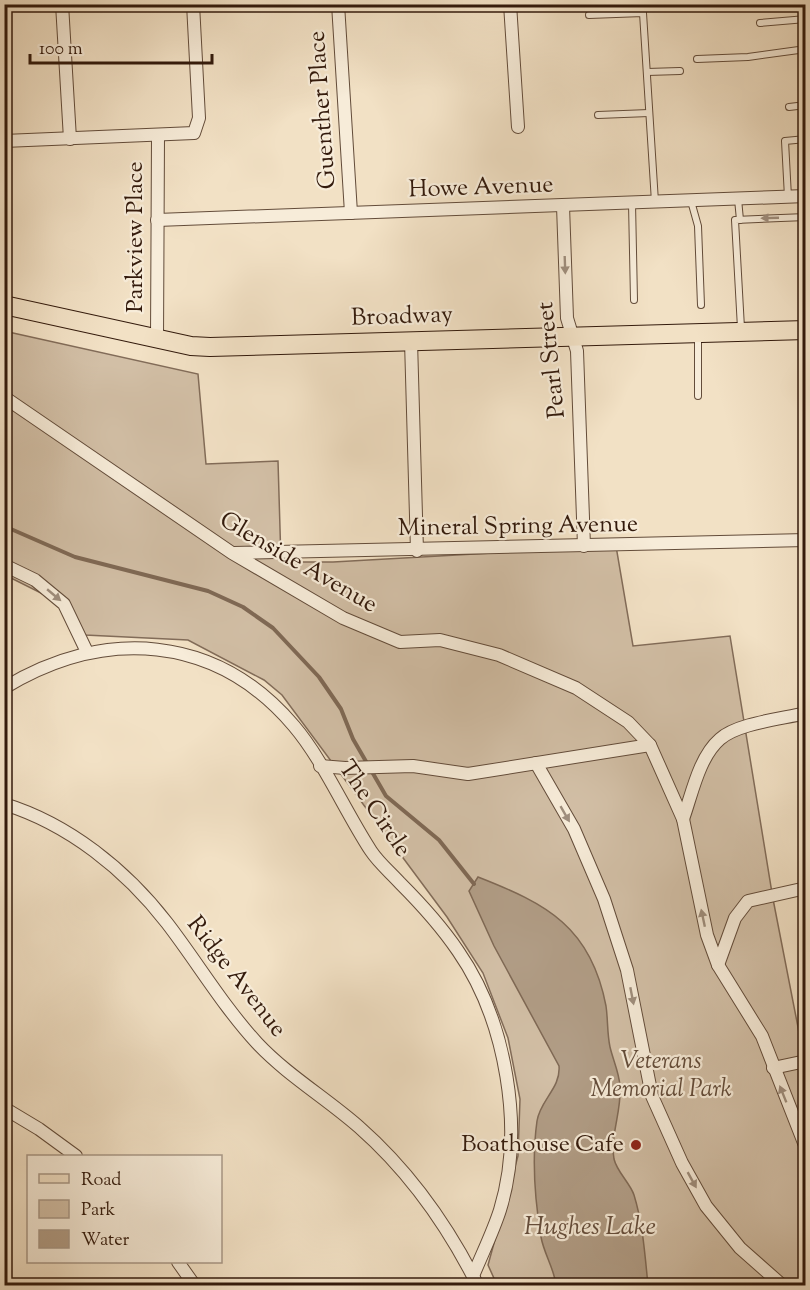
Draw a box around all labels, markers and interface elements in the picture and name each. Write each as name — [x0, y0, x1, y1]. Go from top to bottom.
scale bar — [30, 27, 212, 65]
street label: Guenther Place — [300, 30, 346, 190]
text: 100 m — [39, 37, 83, 63]
street label: Parkview Place — [119, 161, 153, 313]
street label: Howe Avenue — [408, 168, 554, 208]
one-way arrow — [761, 213, 780, 223]
one-way arrow — [561, 255, 570, 274]
street label: Broadway — [350, 298, 454, 336]
street label: Pearl Street — [529, 300, 575, 420]
street label: Glenside Avenue — [213, 504, 383, 622]
street label: Mineral Spring Avenue — [398, 508, 638, 546]
one-way arrow — [46, 589, 62, 602]
street label: The Circle — [329, 754, 419, 864]
one-way arrow — [560, 806, 571, 822]
one-way arrow — [698, 908, 707, 927]
street label: Ridge Avenue — [178, 909, 294, 1045]
one-way arrow — [628, 987, 637, 1006]
park label: Veterans Memorial Park — [590, 1045, 732, 1107]
one-way arrow — [778, 1085, 787, 1103]
place label: Boathouse Cafe — [461, 1128, 624, 1162]
marker: Boathouse Cafe — [629, 1138, 643, 1152]
legend — [27, 1155, 222, 1263]
text: Road — [81, 1168, 121, 1194]
one-way arrow — [687, 1172, 697, 1189]
text: Park — [81, 1198, 116, 1224]
water label: Hughes Lake — [524, 1209, 656, 1246]
text: Water — [81, 1228, 130, 1254]

